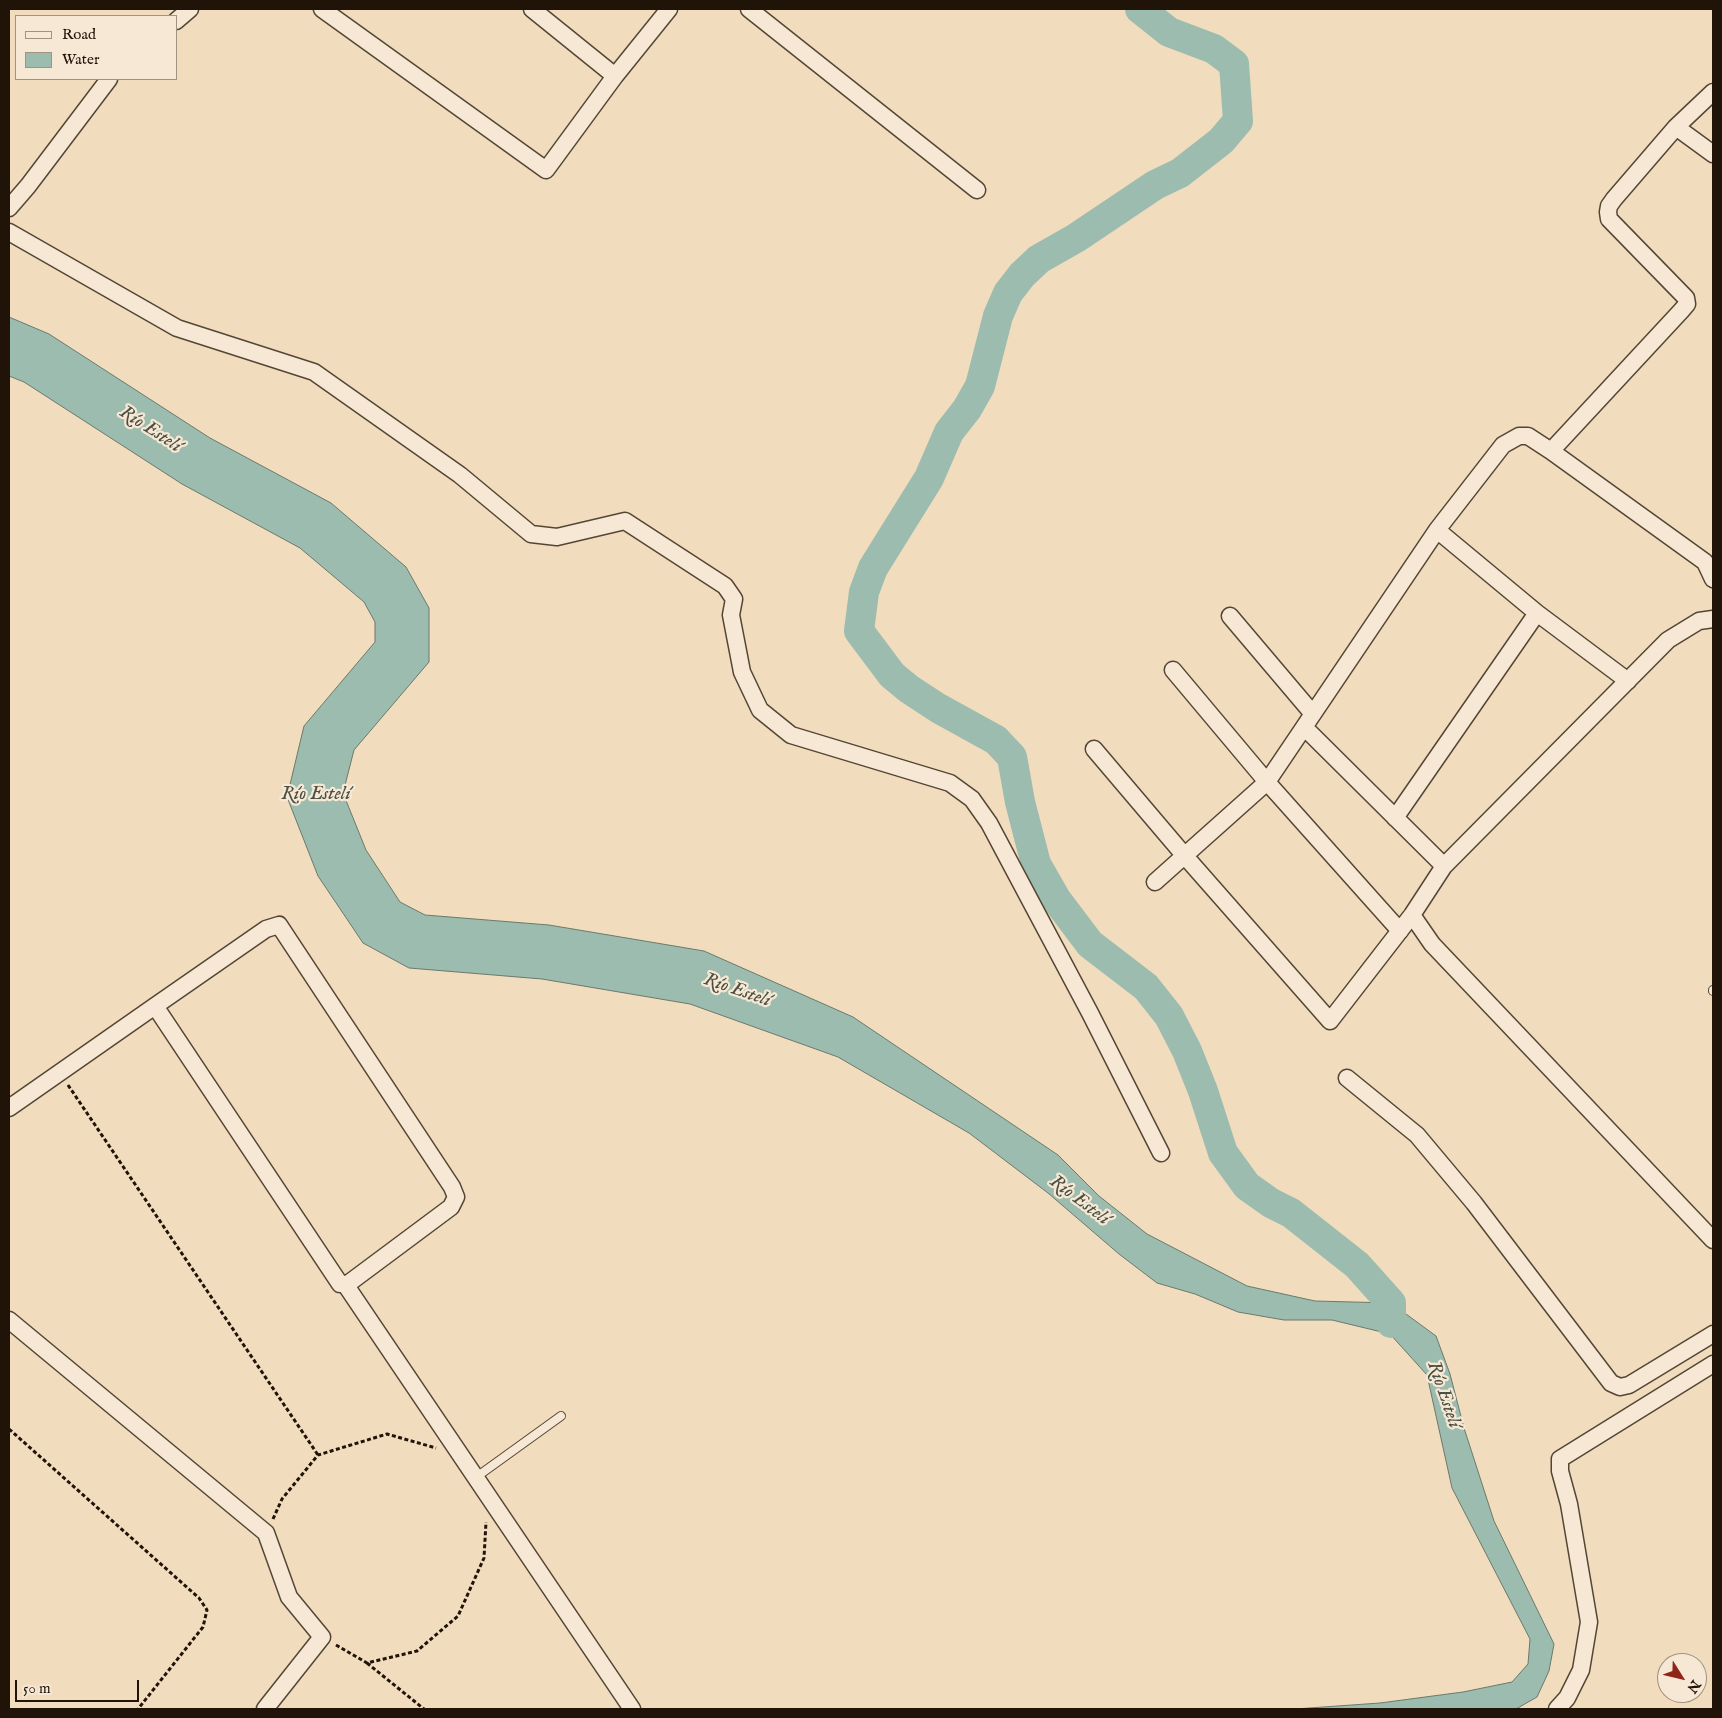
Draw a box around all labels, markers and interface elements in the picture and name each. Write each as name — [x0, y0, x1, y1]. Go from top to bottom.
legend — [15, 15, 178, 80]
text: Road — [62, 25, 96, 44]
text: Water — [62, 50, 99, 69]
water label: Río Estelí — [115, 402, 185, 458]
water label: Río Estelí — [281, 784, 351, 806]
water label: Río Estelí — [701, 969, 773, 1013]
water label: Río Estelí — [1044, 1171, 1114, 1231]
water label: Río Estelí — [1421, 1359, 1465, 1431]
north arrow — [1657, 1653, 1707, 1703]
scale bar — [18, 1670, 141, 1702]
text: N — [1682, 1676, 1704, 1696]
text: 50 m — [23, 1679, 51, 1698]

